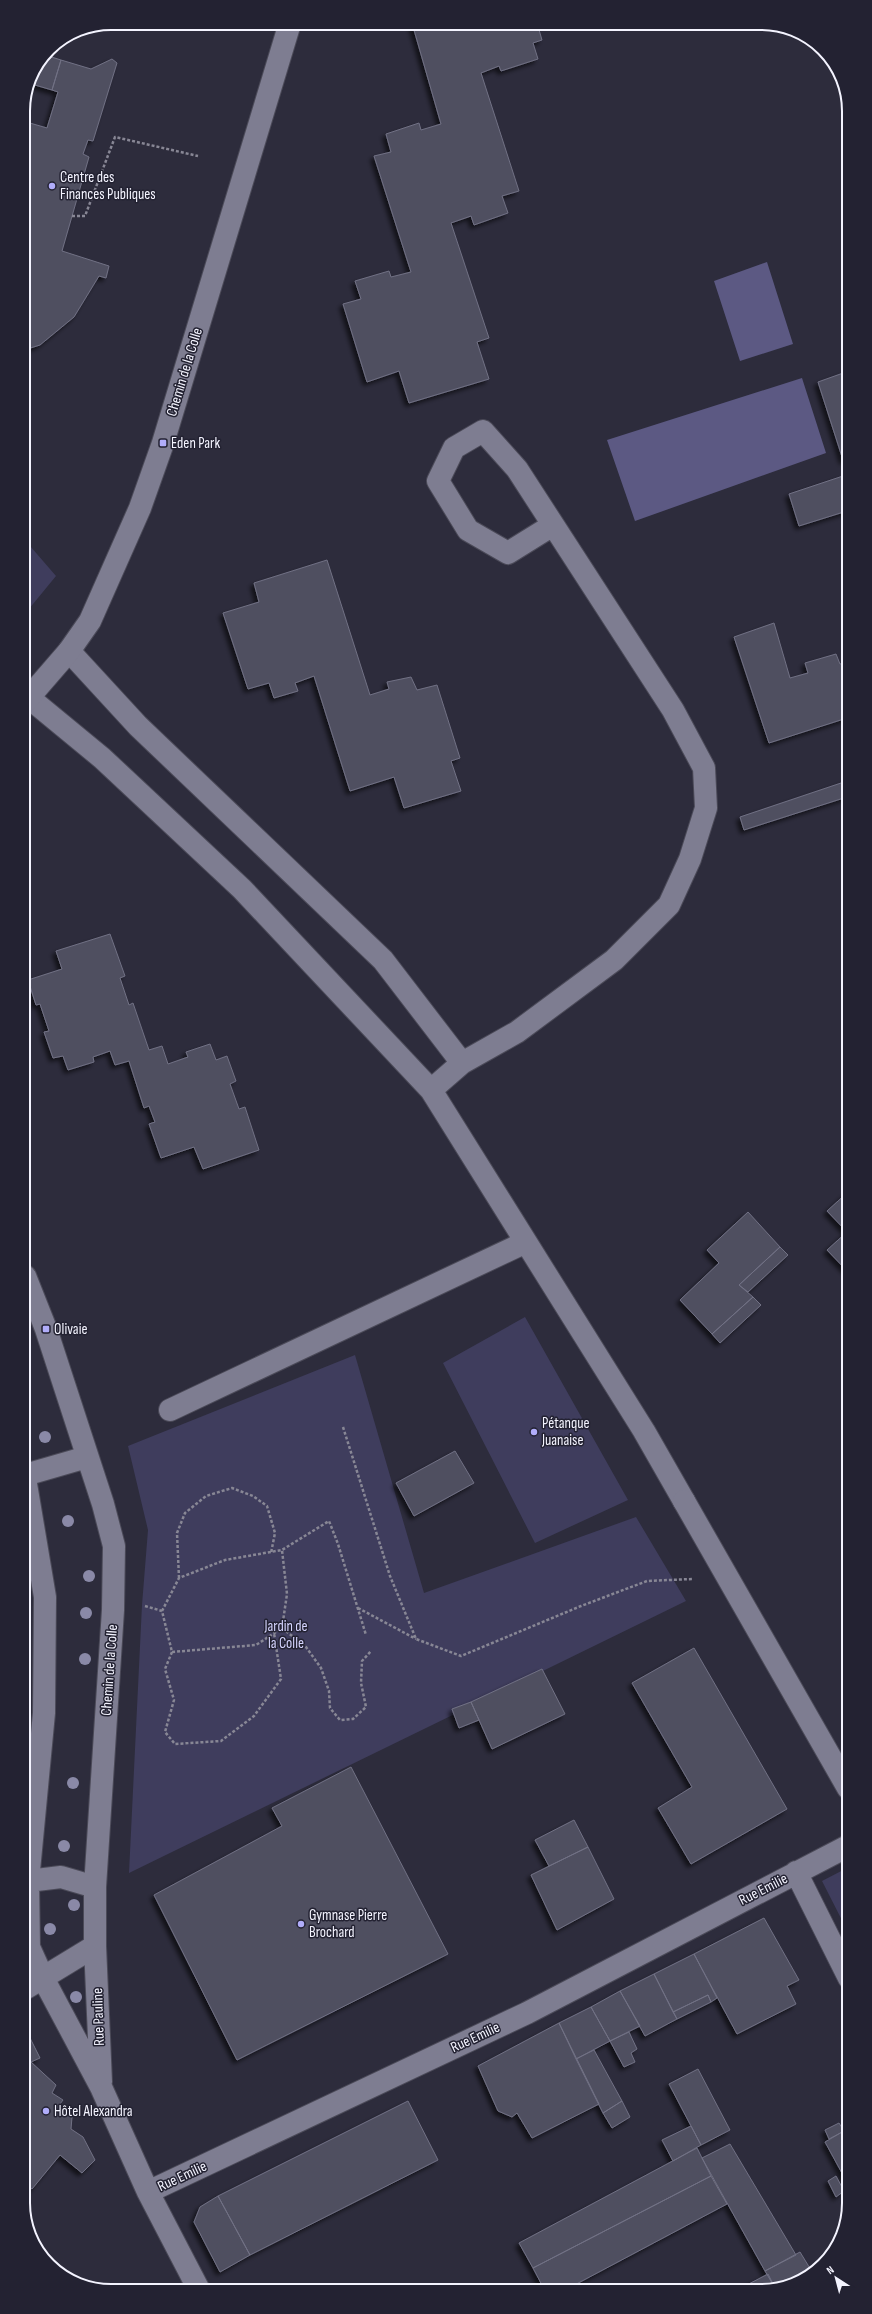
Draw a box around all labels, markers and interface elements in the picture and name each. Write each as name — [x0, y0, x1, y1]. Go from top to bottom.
place label: Centre des Finances Publiques — [60, 168, 156, 204]
marker: Centre des Finances Publiques — [47, 181, 57, 191]
street label: Chemin de la Colle — [162, 326, 207, 419]
place label: Eden Park — [171, 434, 220, 453]
marker: Eden Park — [158, 438, 168, 448]
place label: Olivaie — [54, 1320, 87, 1339]
marker: Olivaie — [41, 1324, 51, 1334]
place label: Pétanque Juanaise — [541, 1414, 590, 1450]
marker: Pétanque Juanaise — [529, 1427, 539, 1437]
park label: Jardin de la Colle — [263, 1617, 308, 1653]
street label: Chemin de la Colle — [97, 1624, 122, 1716]
street label: Rue Emilie — [736, 1869, 791, 1910]
place label: Gymnase Pierre Brochard — [309, 1906, 387, 1942]
marker: Gymnase Pierre Brochard — [296, 1919, 306, 1929]
street label: Rue Pauline — [88, 1988, 109, 2046]
street label: Rue Emilie — [448, 2018, 503, 2057]
place label: Hôtel Alexandra — [54, 2102, 133, 2121]
marker: Hôtel Alexandra — [41, 2106, 51, 2116]
street label: Rue Emilie — [155, 2157, 210, 2196]
north arrow — [816, 2258, 856, 2298]
text: N — [824, 2263, 837, 2277]

